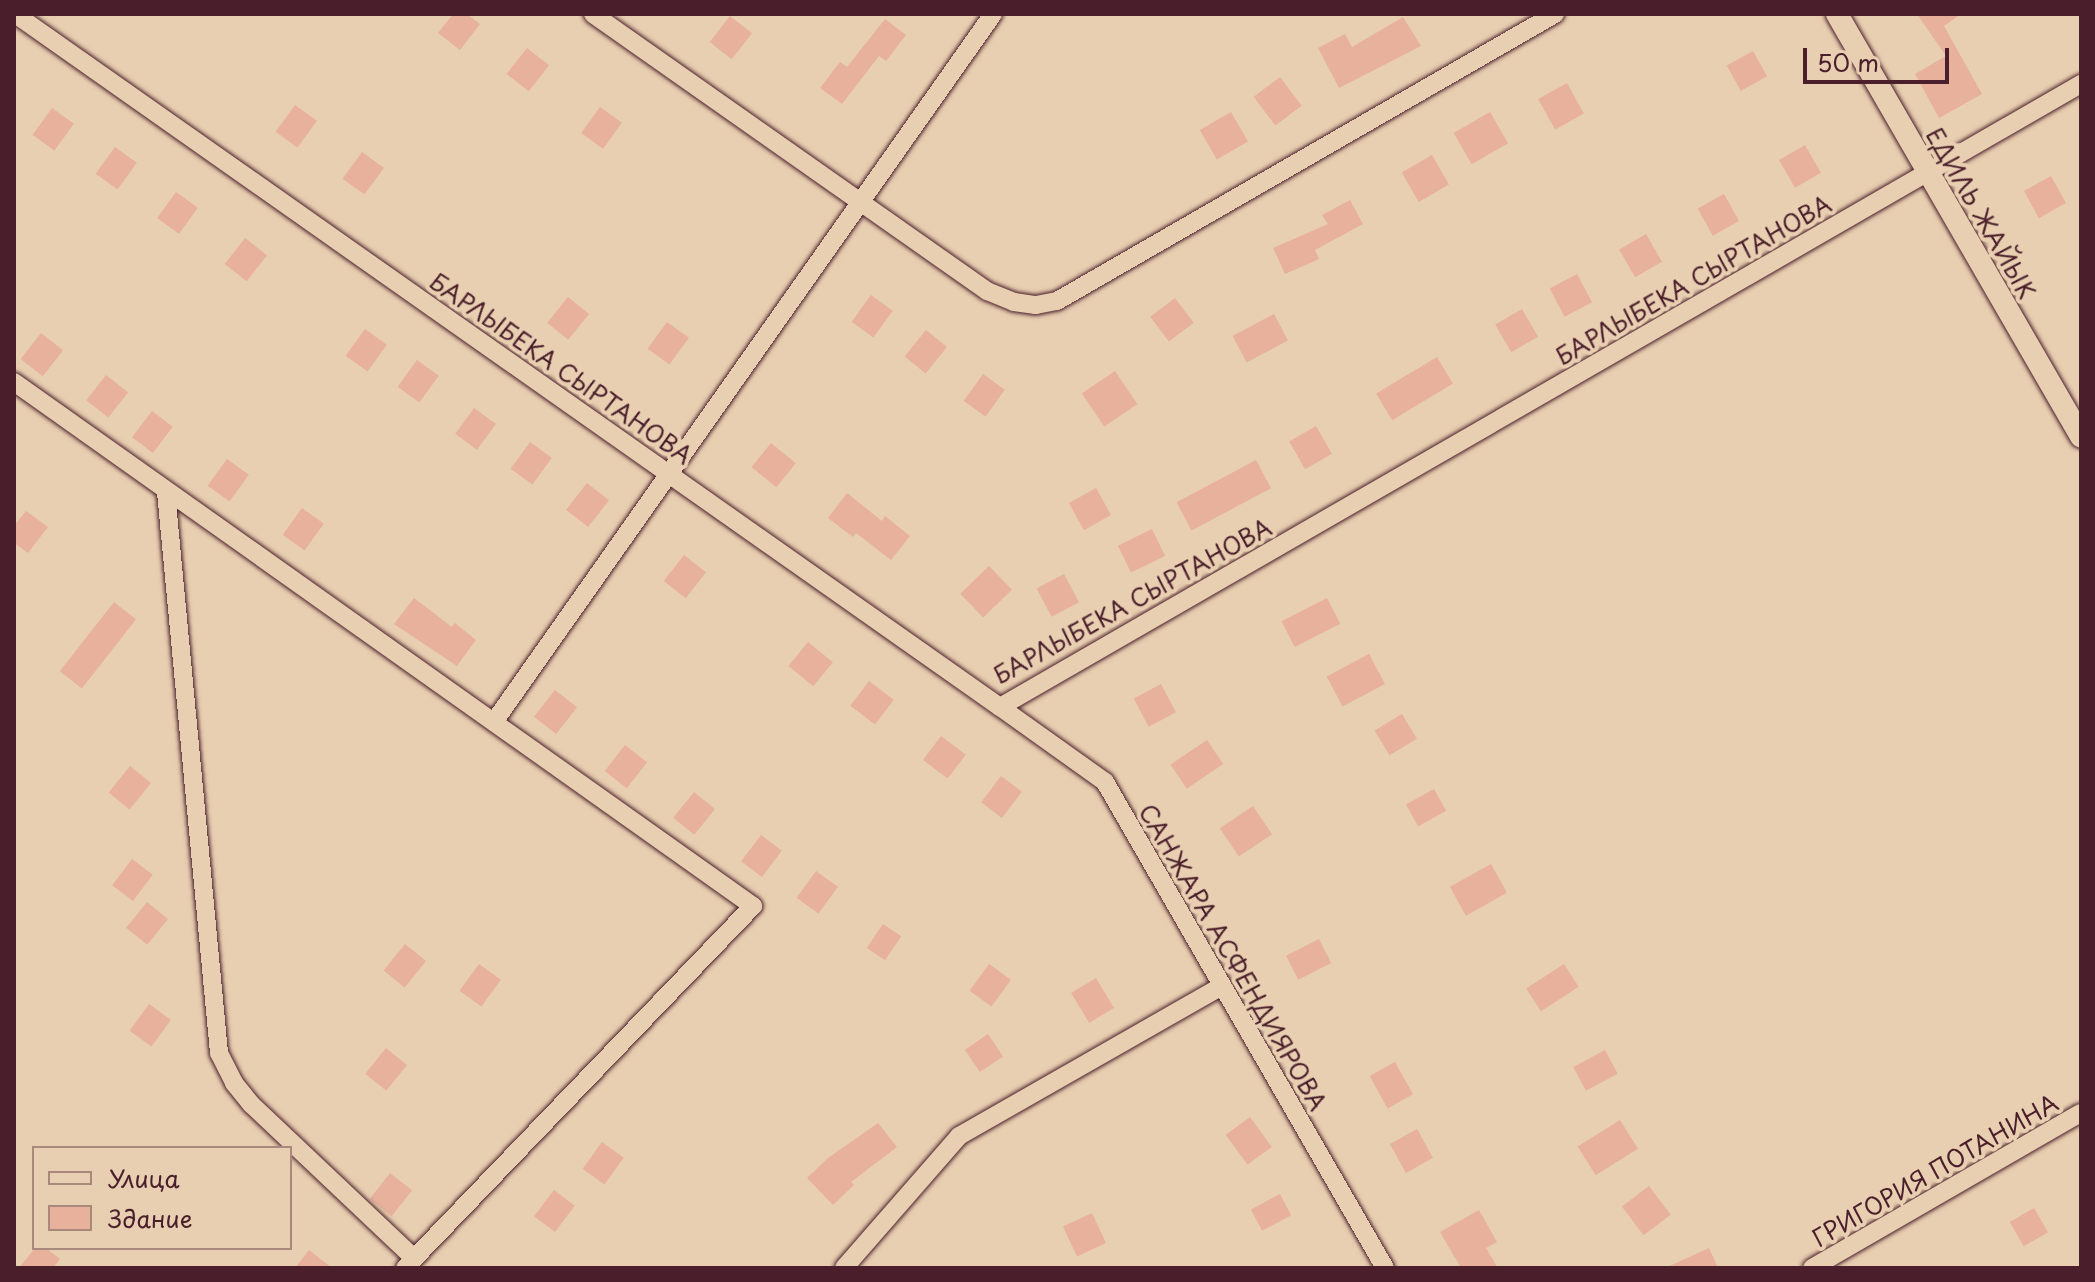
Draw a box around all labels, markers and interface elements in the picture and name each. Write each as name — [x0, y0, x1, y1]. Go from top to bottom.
scale bar — [1807, 32, 1953, 82]
text: 50 m — [1817, 44, 1879, 80]
street label: ЕДИЛЬ ЖАЙЫК — [1920, 122, 2042, 304]
street label: БАРЛЫБЕКА СЫРТАНОВА — [1549, 188, 1837, 372]
street label: БАРЛЫБЕКА СЫРТАНОВА — [423, 265, 699, 471]
street label: БАРЛЫБЕКА СЫРТАНОВА — [987, 512, 1277, 690]
street label: САНЖАРА АСФЕНДИЯРОВА — [1133, 799, 1333, 1115]
street label: ГРИГОРИЯ ПОТАНИНА — [1807, 1088, 2063, 1252]
legend — [32, 1146, 292, 1250]
text: Улица — [108, 1160, 180, 1196]
text: Здание — [108, 1200, 193, 1236]

